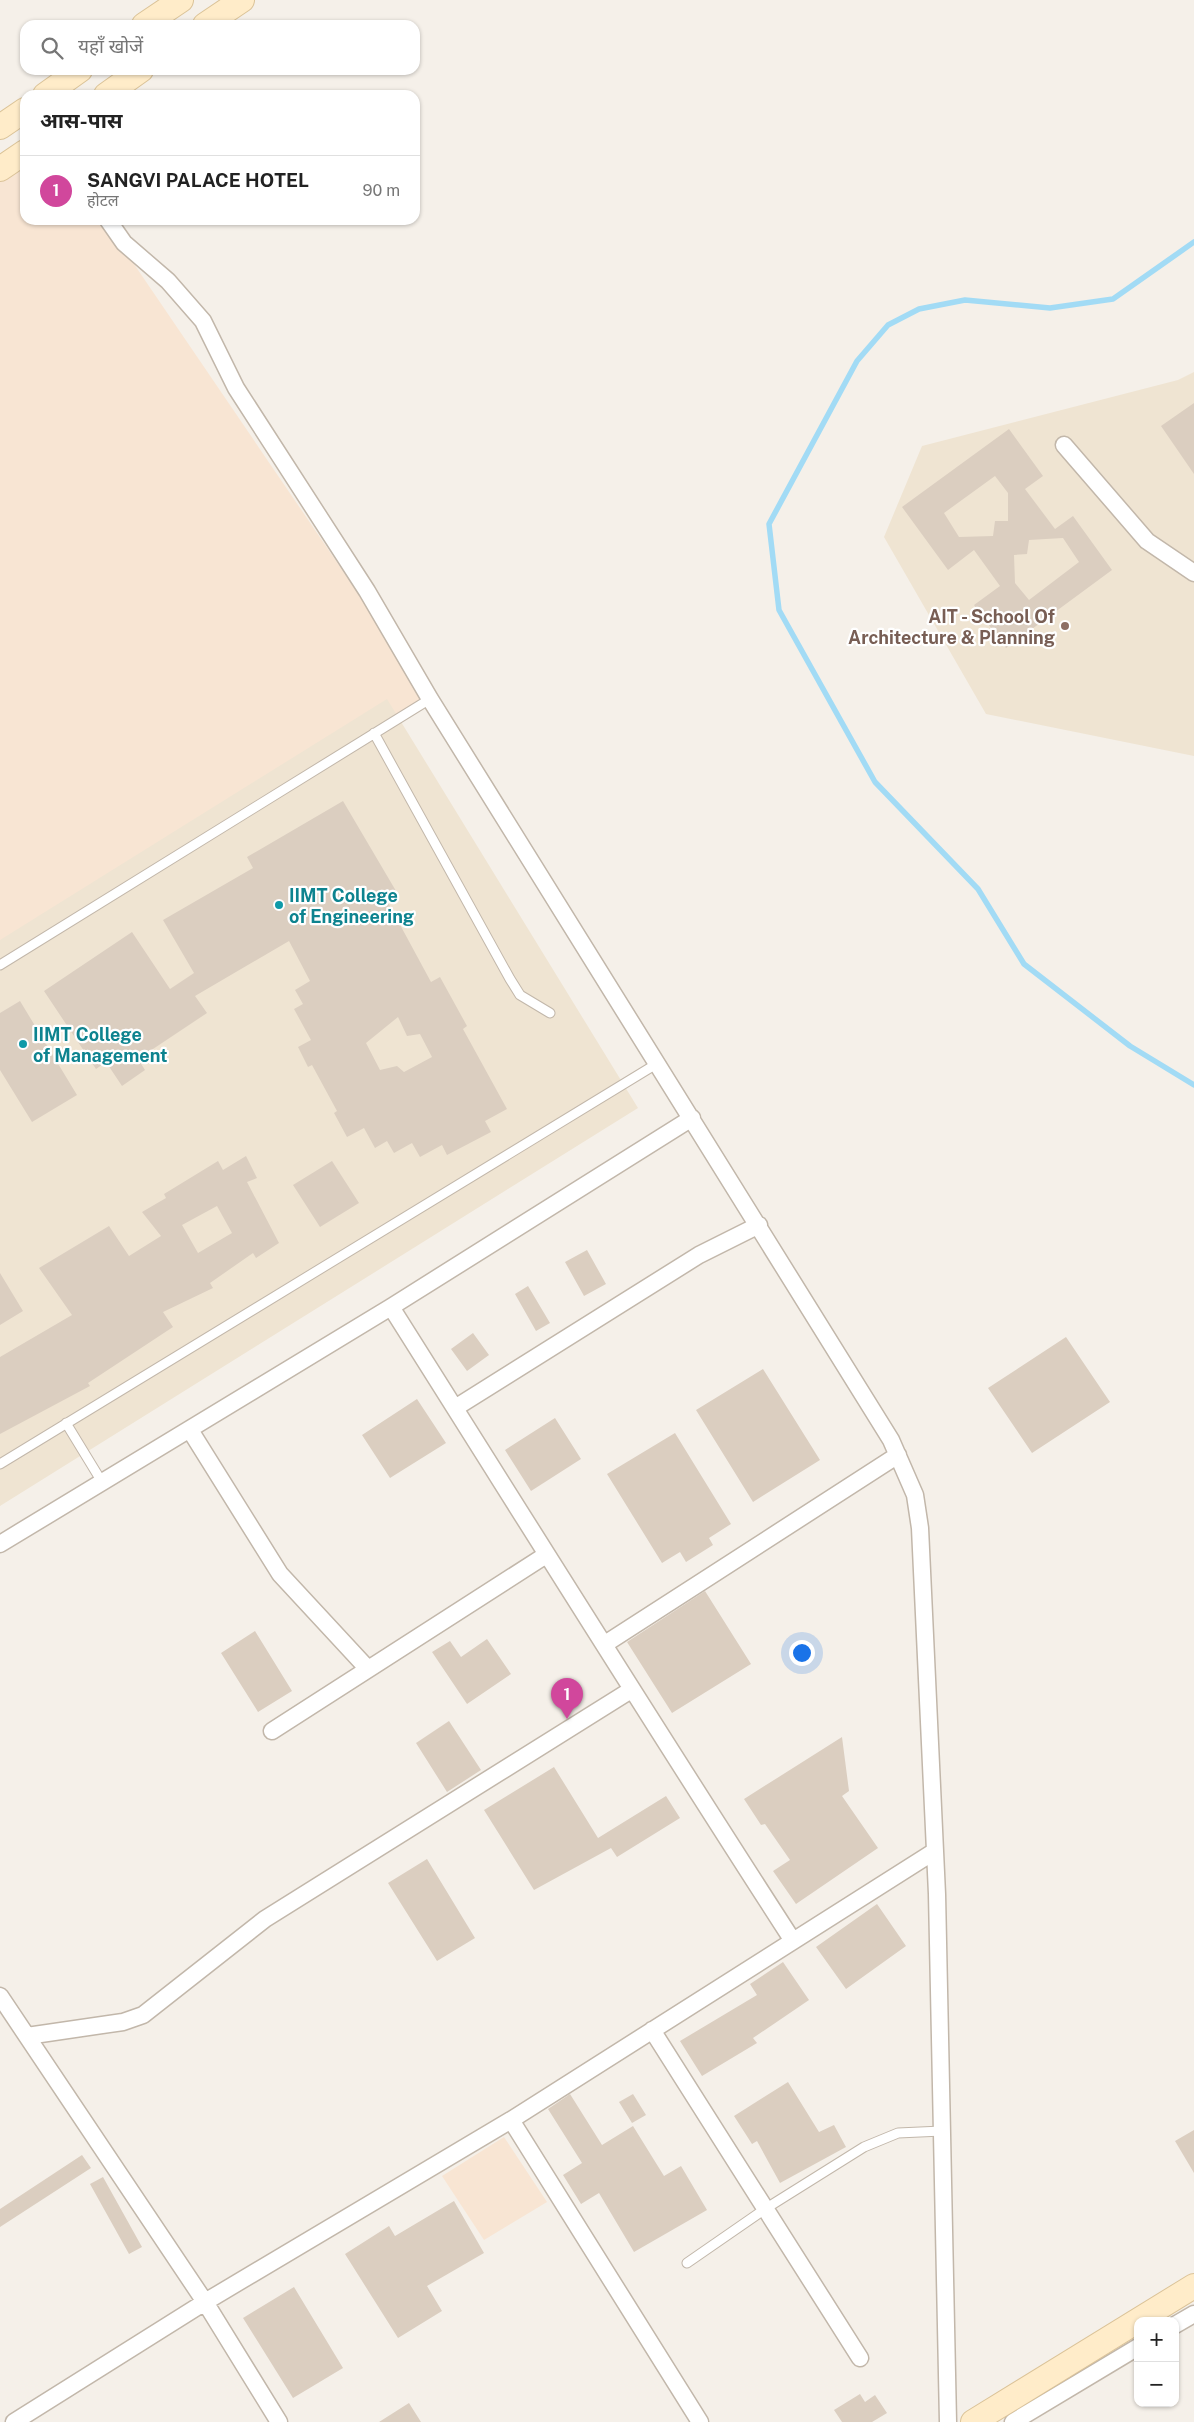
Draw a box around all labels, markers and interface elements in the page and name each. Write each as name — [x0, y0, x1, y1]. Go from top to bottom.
search box — [20, 20, 420, 75]
icon: search — [38, 34, 66, 62]
text: यहाँ खोजें — [78, 35, 143, 57]
text: आस-पास — [40, 108, 122, 133]
text: SANGVI PALACE HOTEL — [87, 169, 309, 191]
text: 1 — [53, 181, 59, 200]
text: 90 m — [363, 181, 400, 200]
text: होटल — [87, 191, 119, 210]
place label: AIT - School Of Architecture & Planning — [848, 606, 1055, 648]
marker: AIT - School Of Architecture & Planning — [1059, 620, 1071, 632]
place label: IIMT College of Engineering — [289, 885, 414, 927]
marker: IIMT College of Engineering — [273, 899, 285, 911]
place label: IIMT College of Management — [33, 1024, 168, 1066]
marker: IIMT College of Management — [17, 1038, 29, 1050]
your location — [789, 1640, 815, 1666]
pin: 1 — [551, 1678, 583, 1719]
map controls — [1134, 2317, 1179, 2407]
button: + — [1134, 2317, 1179, 2362]
button: − — [1134, 2362, 1179, 2407]

